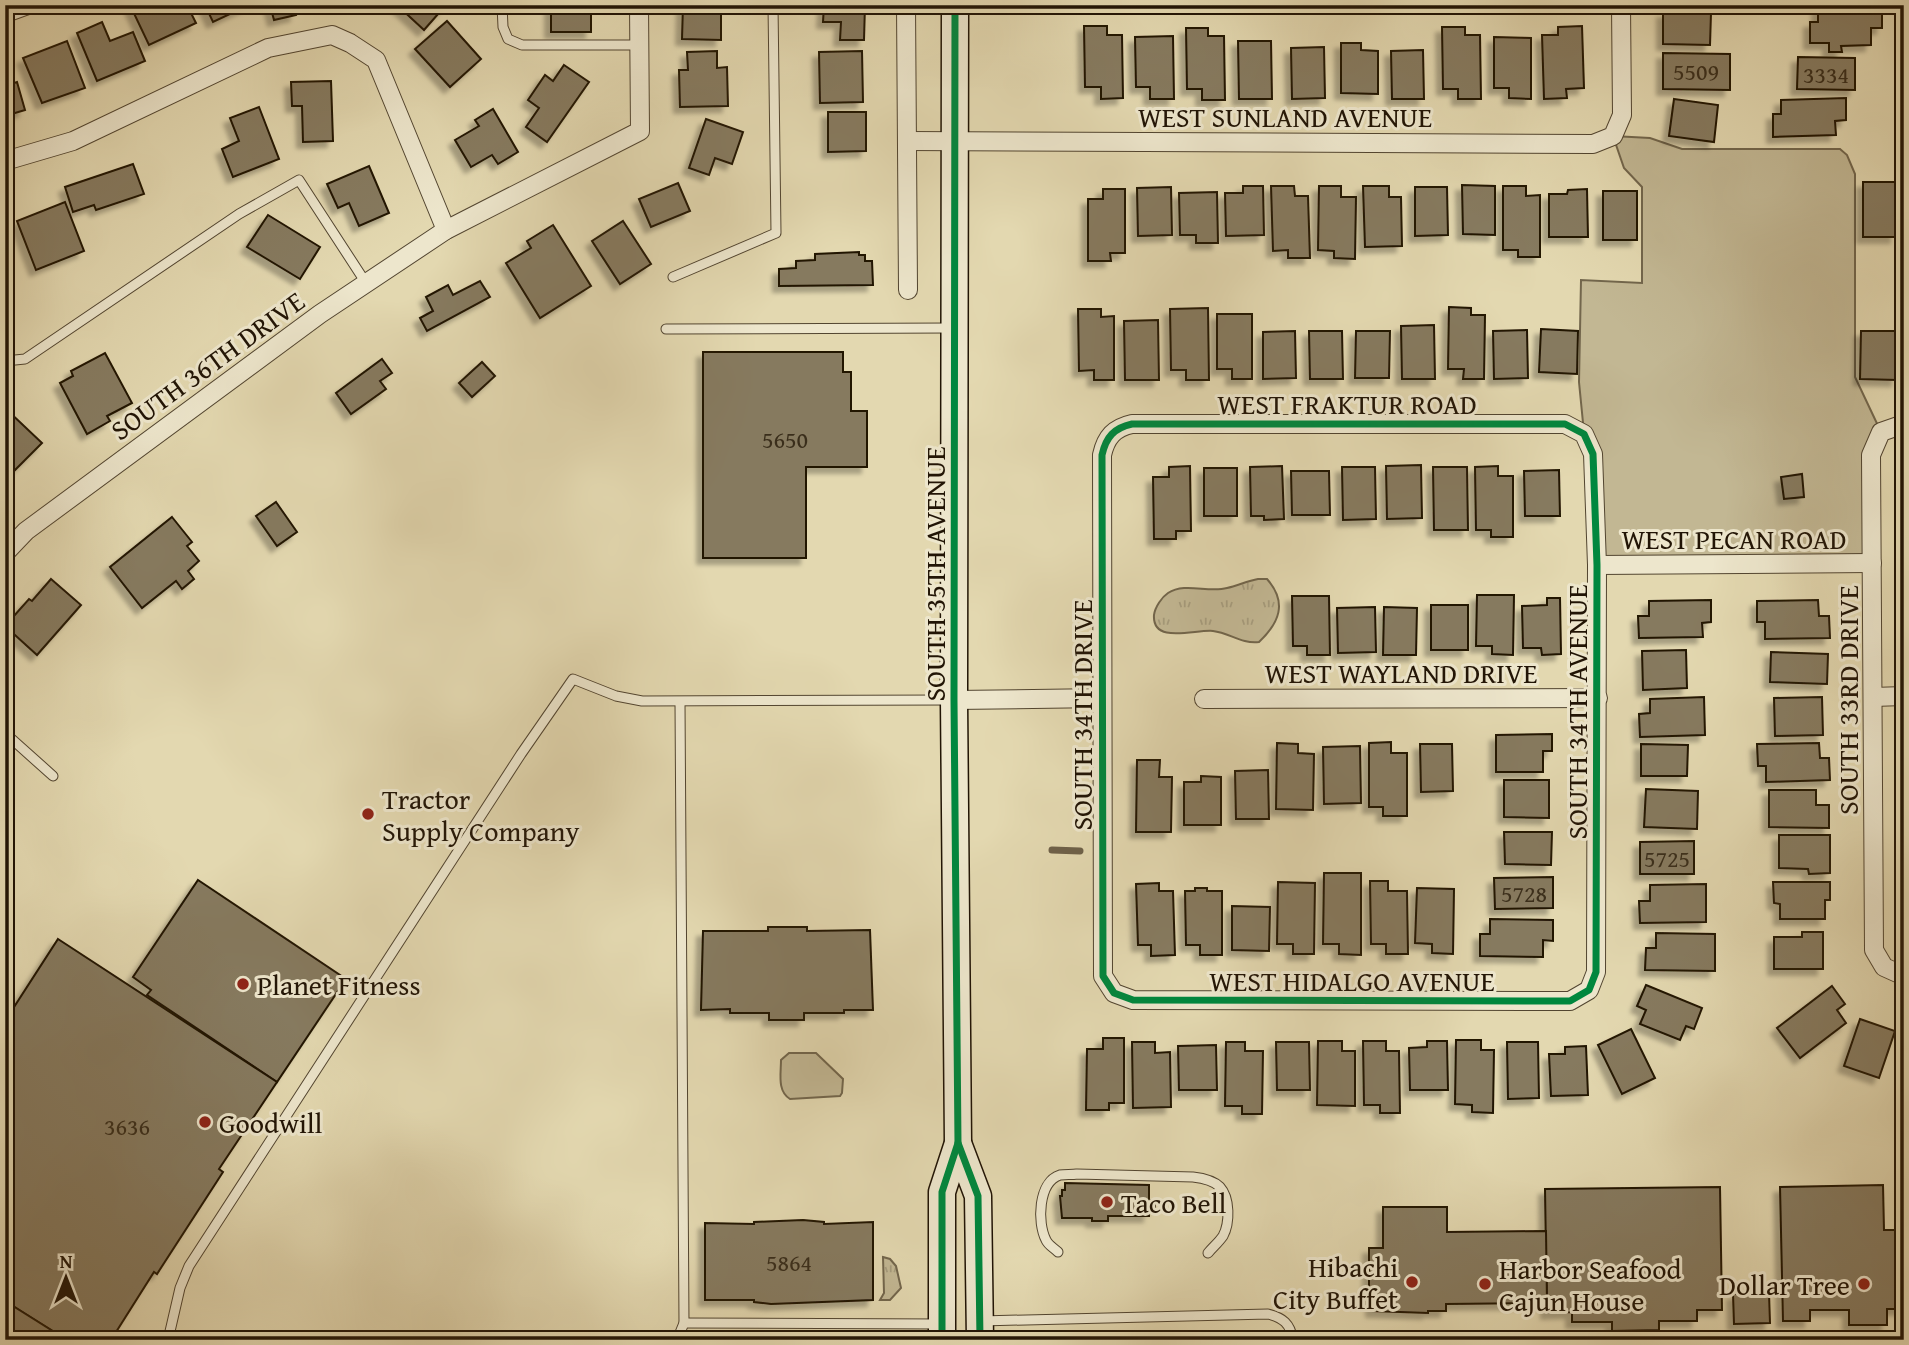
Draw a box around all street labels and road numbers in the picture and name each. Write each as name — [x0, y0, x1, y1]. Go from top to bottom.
street label: WEST SUNLAND AVENUE — [1138, 96, 1432, 137]
street label: SOUTH 36TH DRIVE — [101, 280, 313, 450]
street label: WEST FRAKTUR ROAD — [1217, 383, 1477, 424]
street label: SOUTH 35TH AVENUE — [914, 446, 955, 702]
street label: WEST PECAN ROAD — [1622, 518, 1846, 559]
street label: SOUTH 34TH AVENUE — [1556, 584, 1597, 840]
street label: SOUTH 33RD DRIVE — [1827, 585, 1868, 815]
street label: SOUTH 34TH DRIVE — [1061, 599, 1102, 831]
street label: WEST WAYLAND DRIVE — [1265, 652, 1537, 693]
street label: WEST HIDALGO AVENUE — [1209, 960, 1495, 1001]

